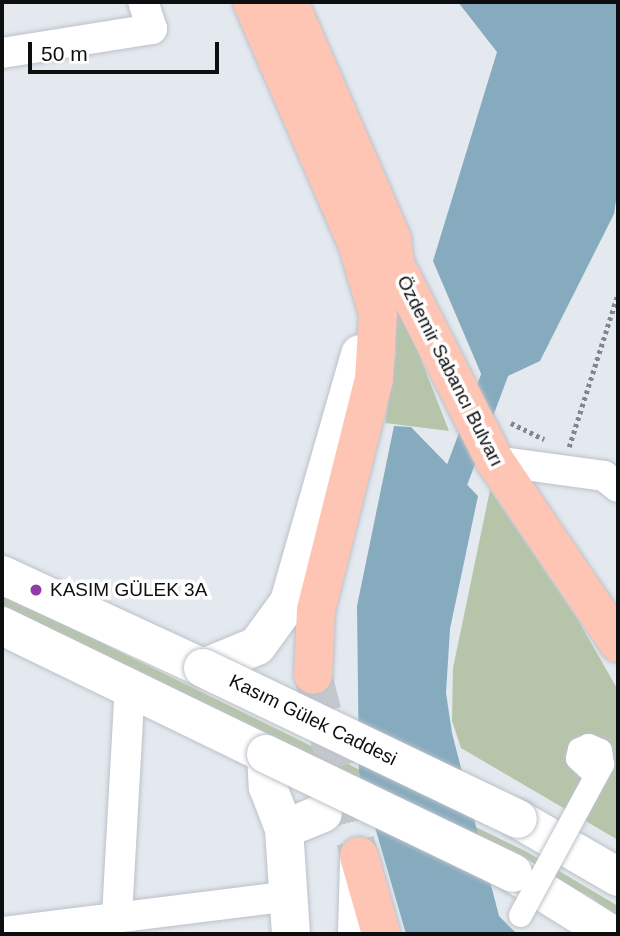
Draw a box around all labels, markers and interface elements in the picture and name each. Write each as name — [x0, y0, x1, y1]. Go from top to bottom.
scale bar — [32, 28, 222, 72]
text: 50 m — [41, 42, 88, 65]
street label: Özdemir Sabancı Bulvarı — [392, 272, 508, 470]
place label: KASIM GÜLEK 3A — [50, 579, 207, 601]
marker: KASIM GÜLEK 3A — [28, 582, 44, 598]
street label: Kasım Gülek Caddesi — [225, 669, 401, 771]

